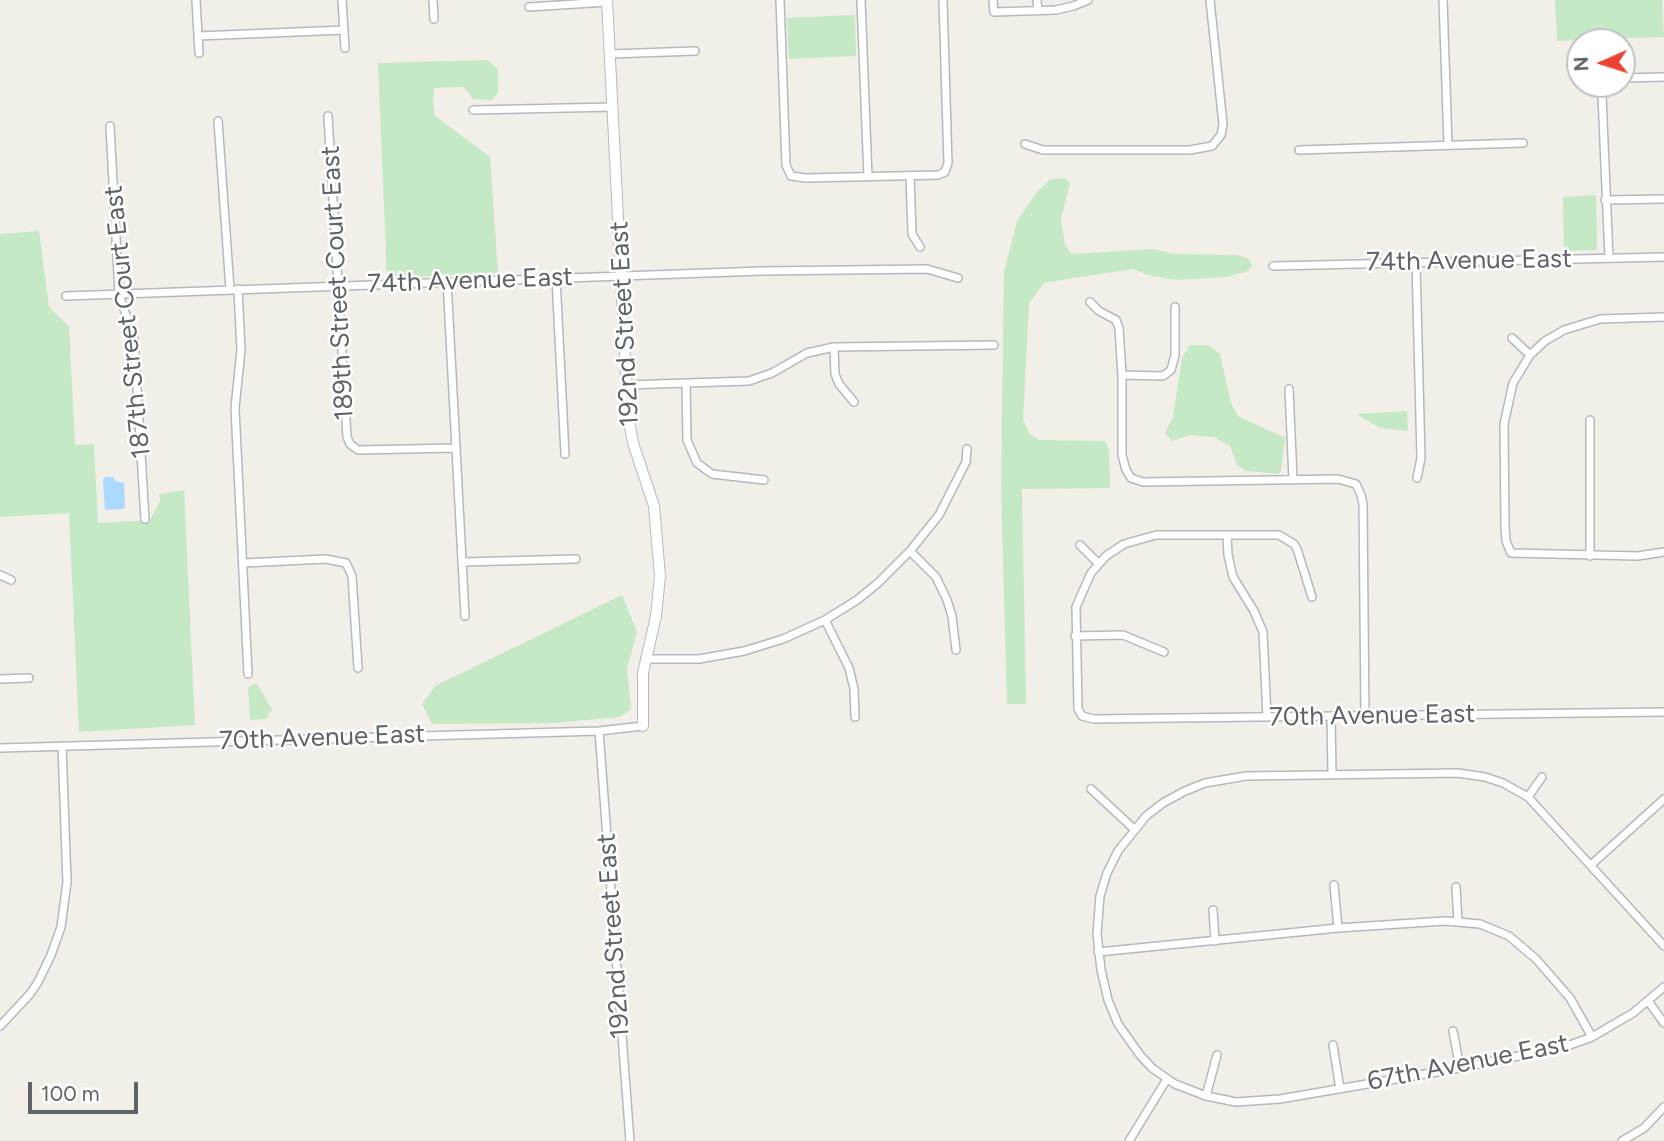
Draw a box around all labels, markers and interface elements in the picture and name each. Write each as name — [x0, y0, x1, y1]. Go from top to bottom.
north arrow — [1566, 28, 1636, 98]
text: N — [1570, 56, 1593, 72]
street label: 189th Street Court East — [315, 145, 361, 421]
street label: 187th Street Court East — [98, 184, 158, 460]
street label: 192nd Street East — [604, 220, 646, 428]
street label: 74th Avenue East — [1366, 244, 1572, 278]
street label: 74th Avenue East — [367, 262, 573, 300]
street label: 70th Avenue East — [1269, 699, 1475, 733]
street label: 70th Avenue East — [218, 719, 426, 757]
street label: 192nd Street East — [591, 832, 637, 1040]
street label: 67th Avenue East — [1365, 1028, 1571, 1098]
scale bar — [32, 1068, 142, 1112]
text: 100 m — [41, 1081, 100, 1106]

